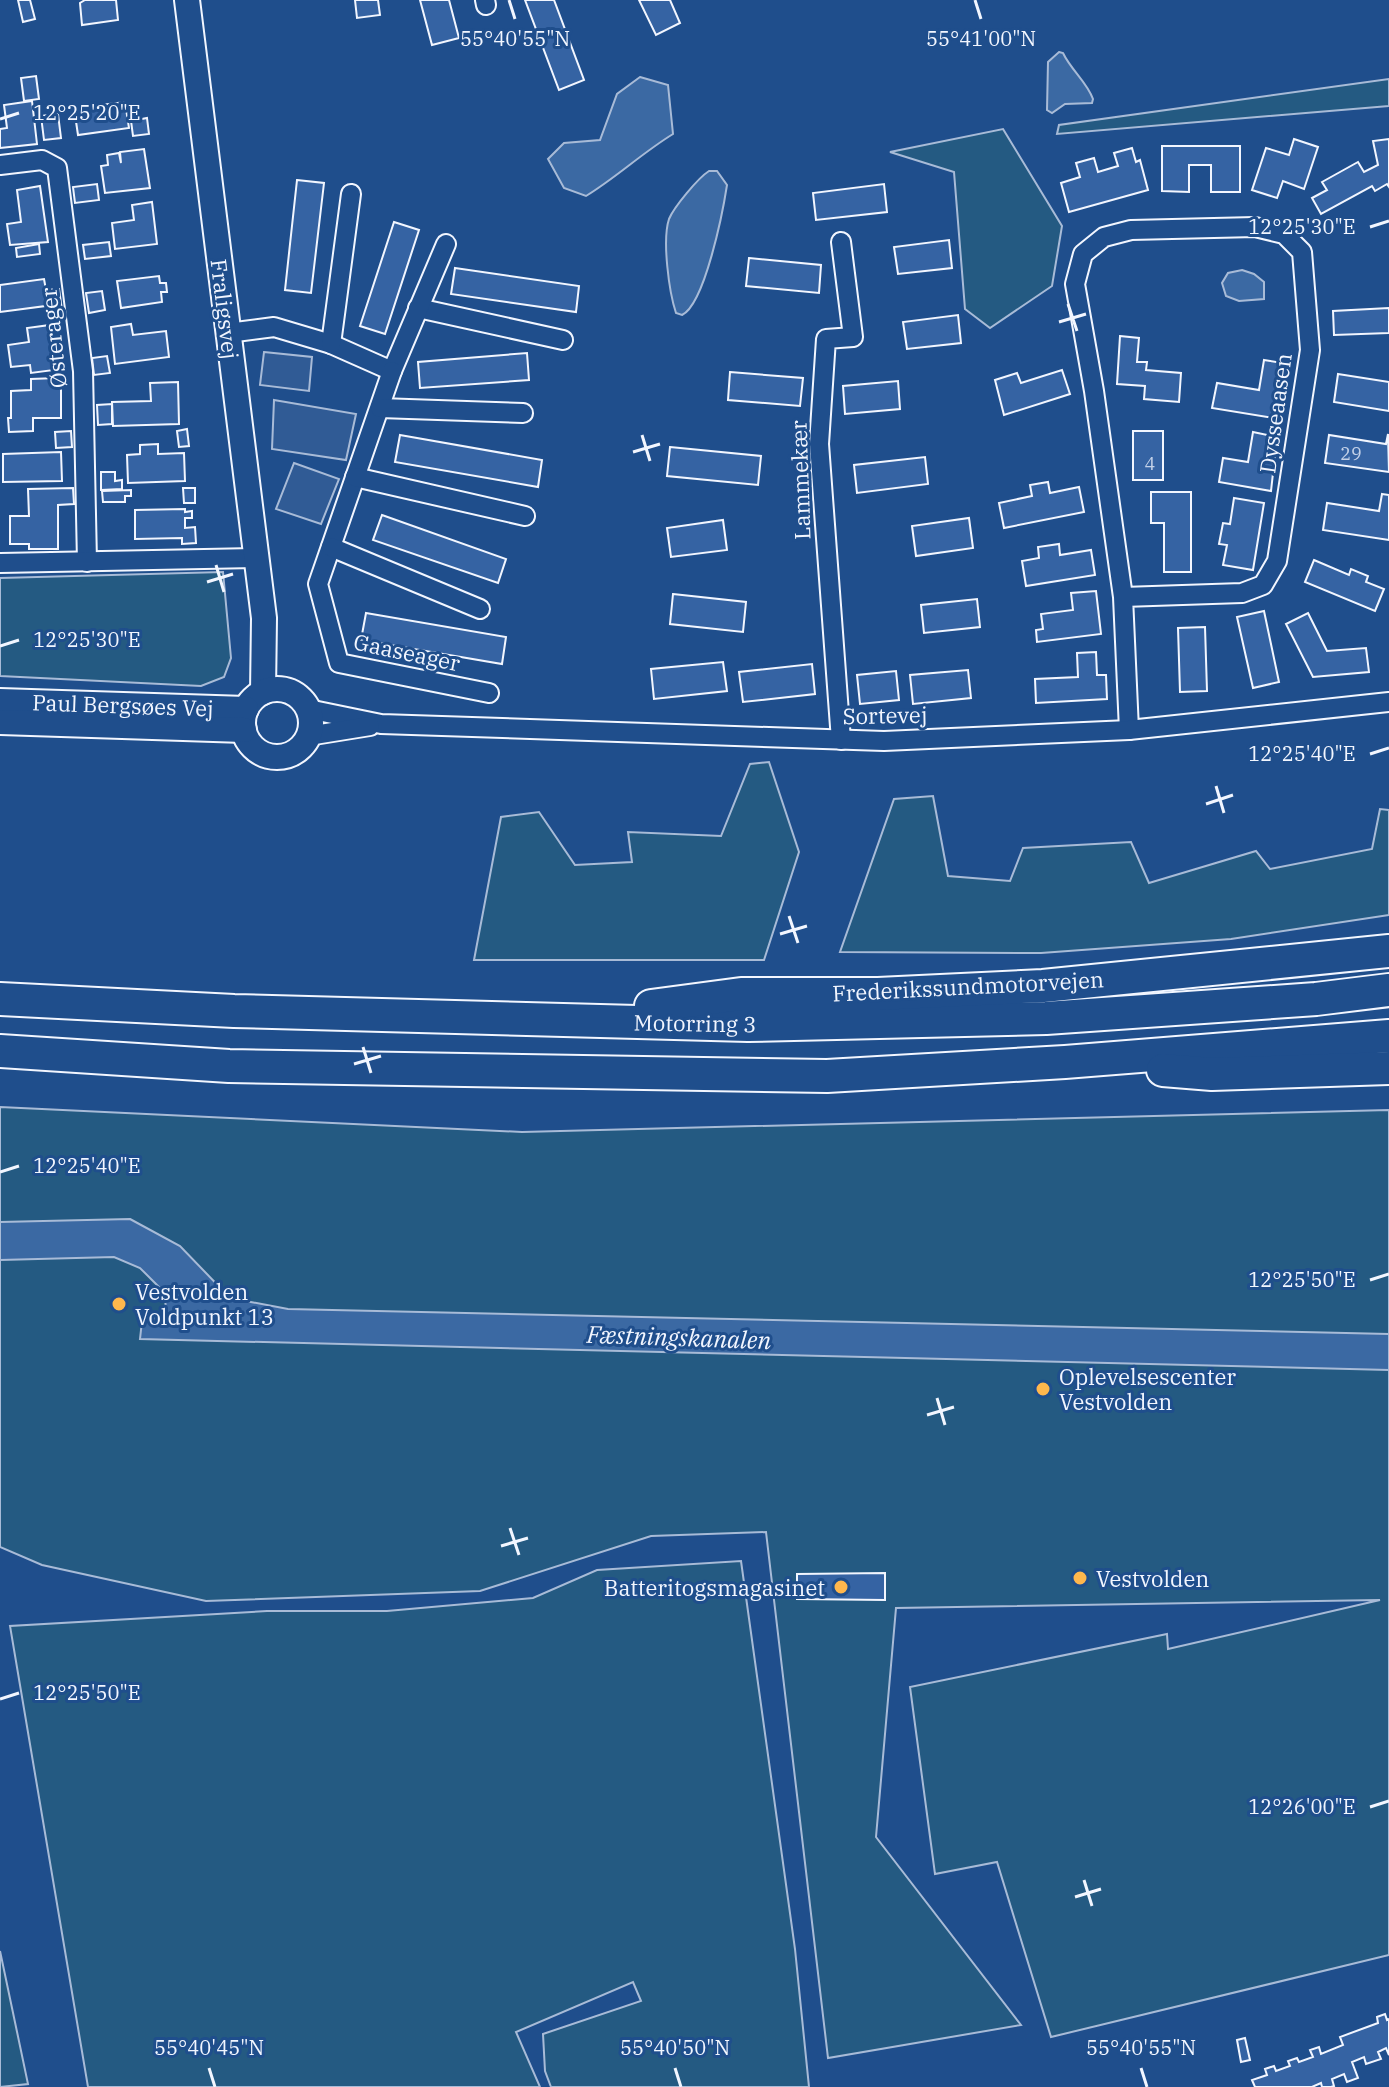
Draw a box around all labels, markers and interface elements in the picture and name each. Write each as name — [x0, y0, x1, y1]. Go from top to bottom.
text: 55°40'55"N — [460, 25, 570, 52]
text: 55°41'00"N — [926, 25, 1036, 52]
text: 12°25'20"E — [33, 99, 141, 126]
text: 12°25'30"E — [1248, 213, 1356, 240]
street label: Fraligsvej — [204, 257, 246, 361]
street label: Østerager — [33, 286, 73, 390]
street label: Dysseaasen — [1252, 351, 1298, 475]
street label: Lammekær — [783, 420, 817, 540]
house number: 29 — [1340, 442, 1362, 465]
house number: 4 — [1145, 452, 1155, 475]
text: 12°25'30"E — [33, 626, 141, 653]
street label: Gaaseager — [351, 627, 463, 677]
street label: Paul Bergsøes Vej — [32, 687, 214, 723]
street label: Sortevej — [842, 700, 928, 730]
text: 12°25'40"E — [1248, 740, 1356, 767]
street label: Frederikssundmotorvejen — [831, 964, 1105, 1008]
street label: Motorring 3 — [633, 1007, 757, 1039]
text: 12°25'40"E — [33, 1152, 141, 1179]
text: 12°25'50"E — [1248, 1266, 1356, 1293]
place label: Vestvolden Voldpunkt 13 — [135, 1277, 274, 1331]
marker: Vestvolden Voldpunkt 13 — [110, 1295, 128, 1313]
water label: Fæstningskanalen — [585, 1318, 772, 1356]
place label: Oplevelsescenter Vestvolden — [1059, 1362, 1236, 1416]
marker: Oplevelsescenter Vestvolden — [1034, 1380, 1052, 1398]
place label: Vestvolden — [1096, 1564, 1209, 1593]
marker: Vestvolden — [1071, 1569, 1089, 1587]
place label: Batteritogsmagasinet — [604, 1573, 825, 1602]
marker: Batteritogsmagasinet — [832, 1578, 850, 1596]
text: 12°25'50"E — [33, 1679, 141, 1706]
text: 12°26'00"E — [1248, 1793, 1356, 1820]
text: 55°40'45"N — [154, 2034, 264, 2061]
text: 55°40'50"N — [620, 2034, 730, 2061]
text: 55°40'55"N — [1086, 2034, 1196, 2061]

